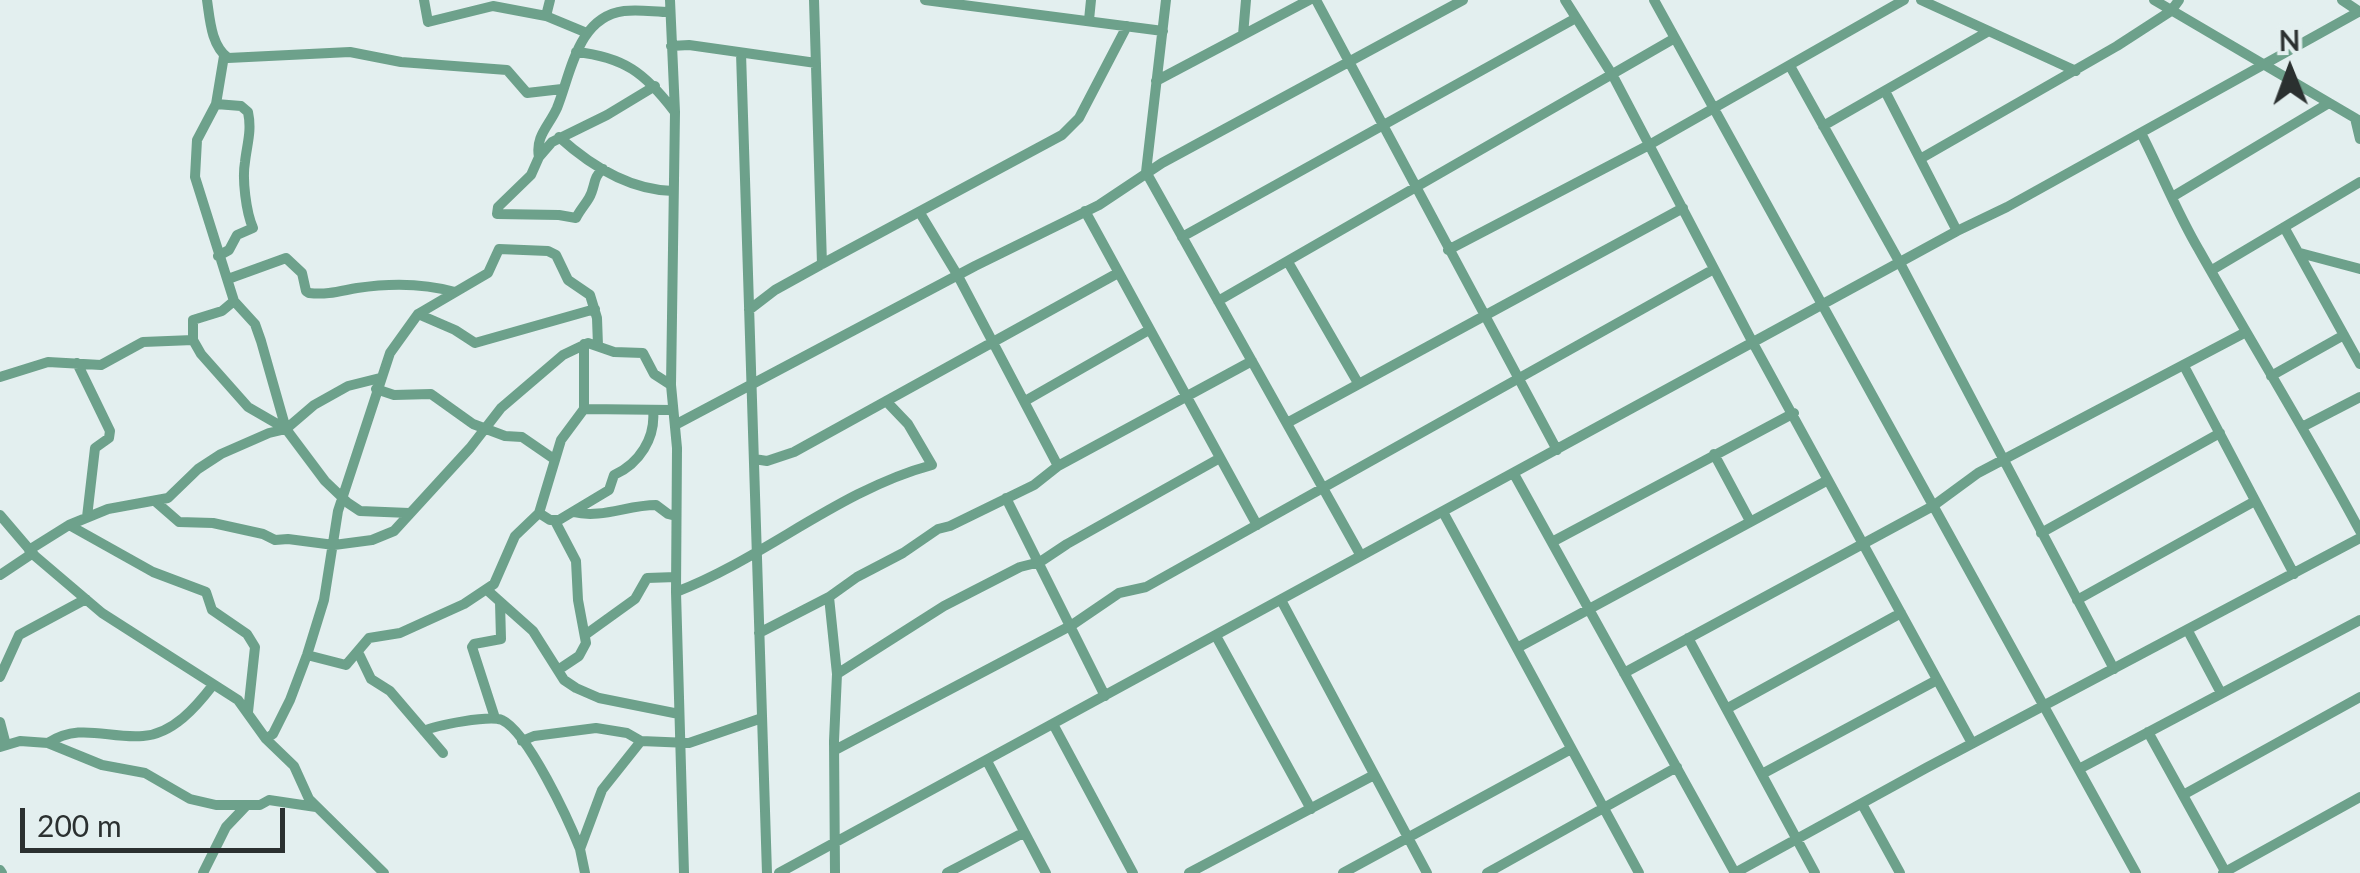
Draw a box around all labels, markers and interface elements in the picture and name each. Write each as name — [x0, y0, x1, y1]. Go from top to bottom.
north arrow — [2240, 20, 2340, 120]
text: N — [2278, 23, 2301, 57]
scale bar — [25, 788, 290, 850]
text: 200 m — [37, 807, 122, 843]

